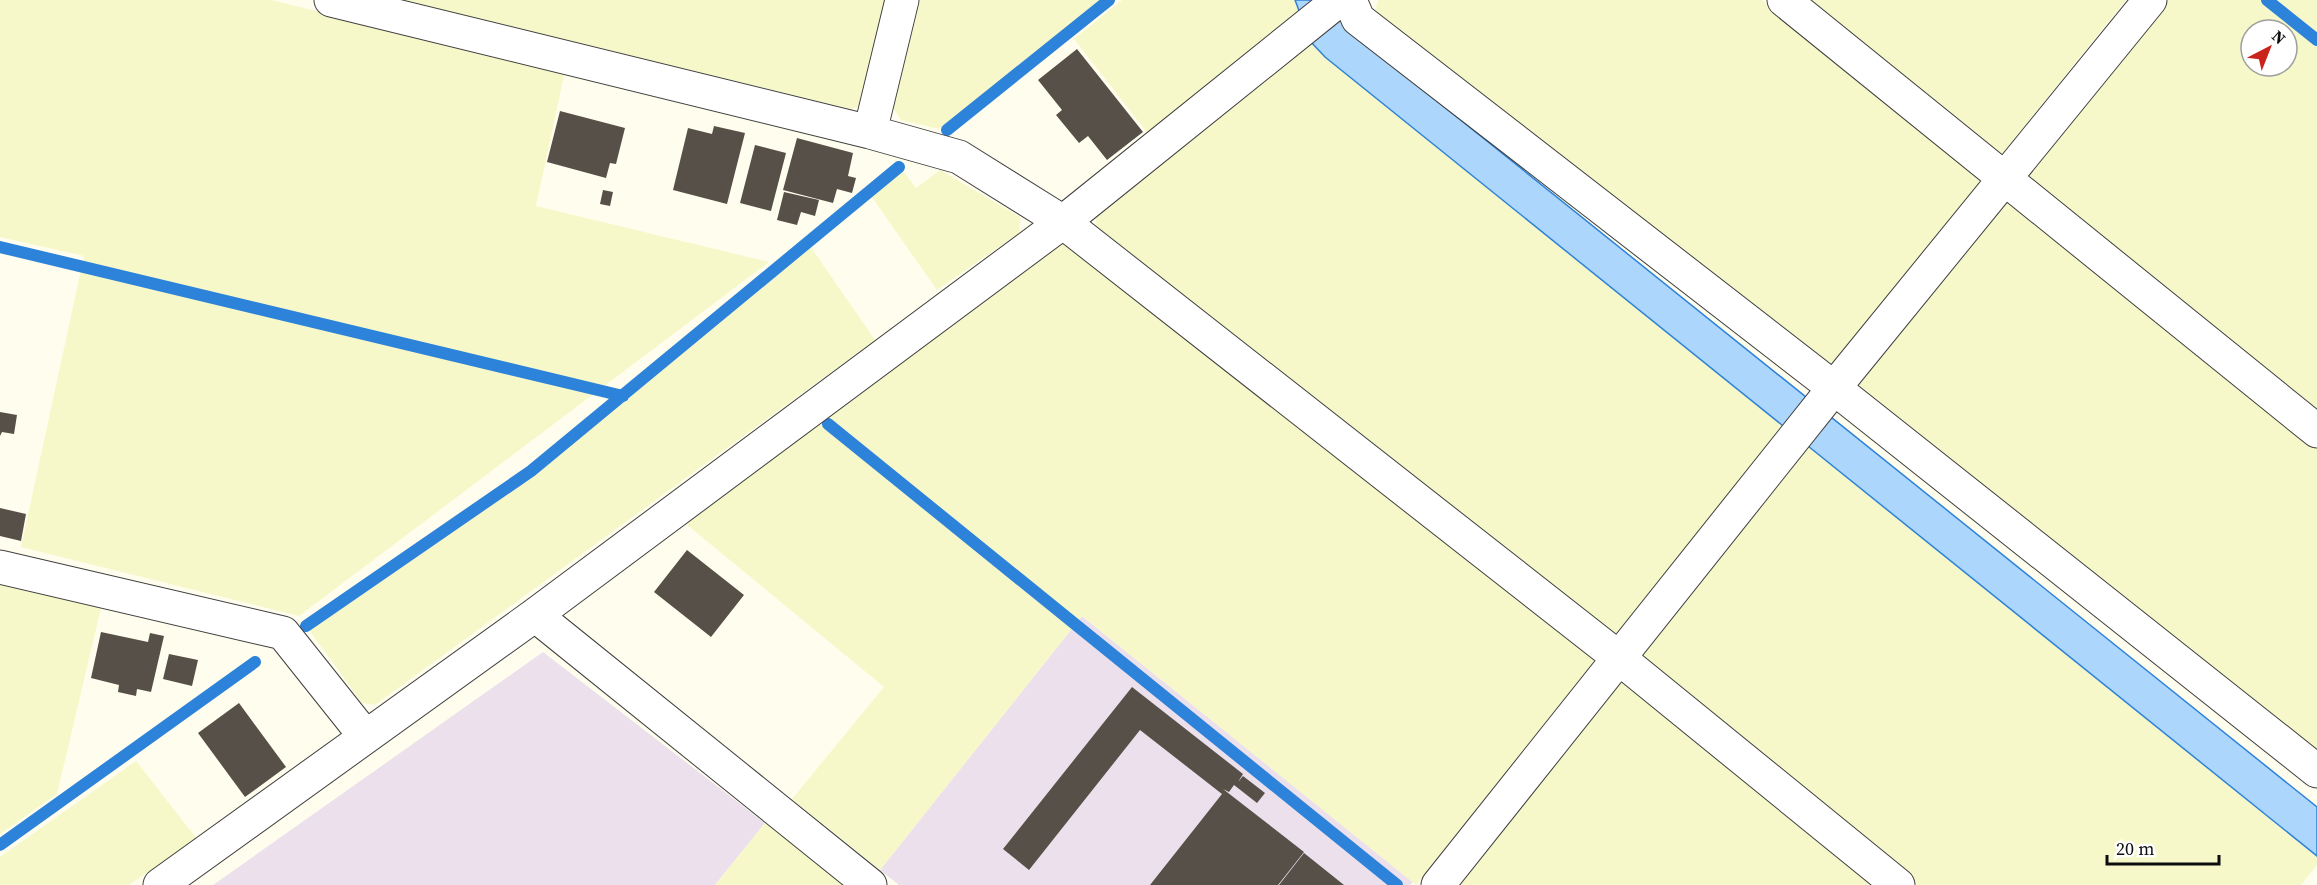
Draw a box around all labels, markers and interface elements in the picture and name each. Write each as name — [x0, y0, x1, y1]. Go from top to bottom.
north arrow — [2239, 18, 2299, 78]
text: N — [2267, 25, 2291, 49]
scale bar — [2107, 828, 2220, 866]
text: 20 m — [2116, 836, 2154, 861]

